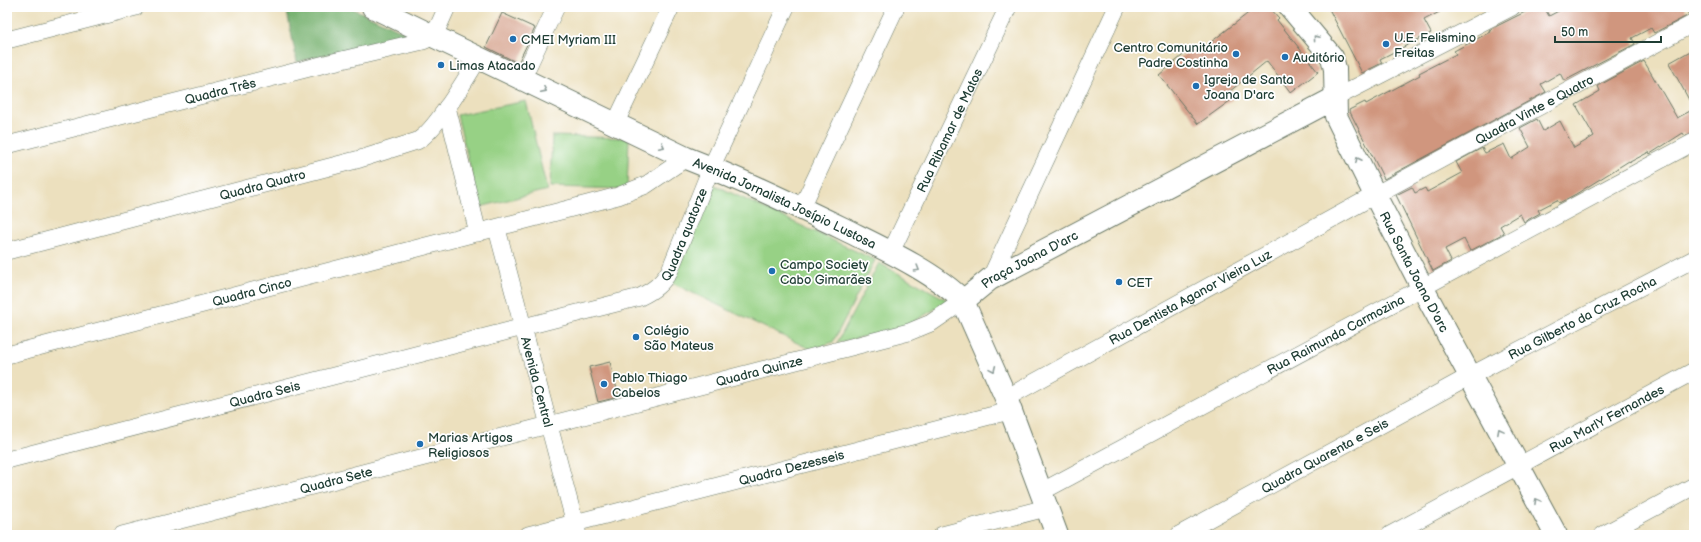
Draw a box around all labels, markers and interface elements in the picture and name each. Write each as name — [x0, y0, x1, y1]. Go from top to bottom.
scale bar — [1555, 18, 1661, 44]
text: 50 m — [1561, 25, 1588, 40]
place label: U.E. Felismino Freitas — [1394, 30, 1476, 61]
place label: CMEI Myriam III — [521, 32, 616, 48]
marker: CMEI Myriam III — [508, 34, 518, 44]
one-way arrow — [1314, 35, 1321, 42]
marker: U.E. Felismino Freitas — [1381, 39, 1391, 49]
place label: Centro Comunitário Padre Costinha — [1113, 40, 1228, 71]
marker: Centro Comunitário Padre Costinha — [1231, 49, 1241, 59]
place label: Auditório — [1293, 50, 1345, 66]
marker: Auditório — [1280, 52, 1290, 62]
place label: Limas Atacado — [449, 58, 536, 74]
marker: Limas Atacado — [436, 60, 446, 70]
street label: Rua Ribamar de Matos — [914, 66, 987, 195]
place label: Igreja de Santa Joana D'arc — [1204, 72, 1294, 103]
street label: Quadra Vinte e Quatro — [1473, 72, 1597, 148]
street label: Quadra Três — [183, 75, 258, 108]
marker: Igreja de Santa Joana D'arc — [1191, 81, 1201, 91]
one-way arrow — [540, 85, 548, 93]
one-way arrow — [657, 141, 665, 149]
street label: Avenida Jornalista Josípio Lustosa — [691, 155, 879, 253]
one-way arrow — [1355, 157, 1363, 164]
street label: Quadra Quatro — [218, 167, 307, 204]
street label: Quadra quatorze — [658, 186, 711, 285]
street label: Rua Santa Joana D'arc — [1376, 209, 1452, 335]
street label: Praça Joana D'arc — [978, 227, 1081, 292]
street label: Rua Dentista Aganor Vieira Luz — [1106, 246, 1275, 349]
place label: Campo Society Cabo Gimarães — [780, 257, 872, 288]
one-way arrow — [913, 264, 920, 271]
marker: Campo Society Cabo Gimarães — [767, 266, 777, 276]
street label: Rua Gilberto da Cruz Rocha — [1506, 273, 1659, 364]
street label: Quadra Cinco — [211, 274, 294, 310]
place label: CET — [1127, 275, 1153, 291]
marker: CET — [1114, 277, 1124, 287]
street label: Rua Raimunda Carmozina — [1264, 292, 1407, 379]
place label: Colégio São Mateus — [644, 323, 714, 354]
marker: Colégio São Mateus — [631, 332, 641, 342]
street label: Avenida Central — [517, 335, 556, 429]
street label: Quadra Quinze — [714, 353, 805, 390]
one-way arrow — [988, 365, 996, 372]
place label: Pablo Thiago Cabelos — [612, 370, 688, 401]
street label: Quadra Seis — [228, 378, 302, 411]
marker: Pablo Thiago Cabelos — [599, 379, 609, 389]
street label: Rua MarlY Fernandes — [1547, 381, 1668, 457]
street label: Quadra Quarenta e Seis — [1259, 415, 1392, 497]
one-way arrow — [1497, 428, 1505, 436]
place label: Marias Artigos Religiosos — [428, 430, 513, 461]
marker: Marias Artigos Religiosos — [415, 439, 425, 449]
street label: Quadra Dezesseis — [737, 447, 847, 489]
street label: Quadra Sete — [298, 464, 374, 498]
one-way arrow — [1535, 498, 1542, 505]

